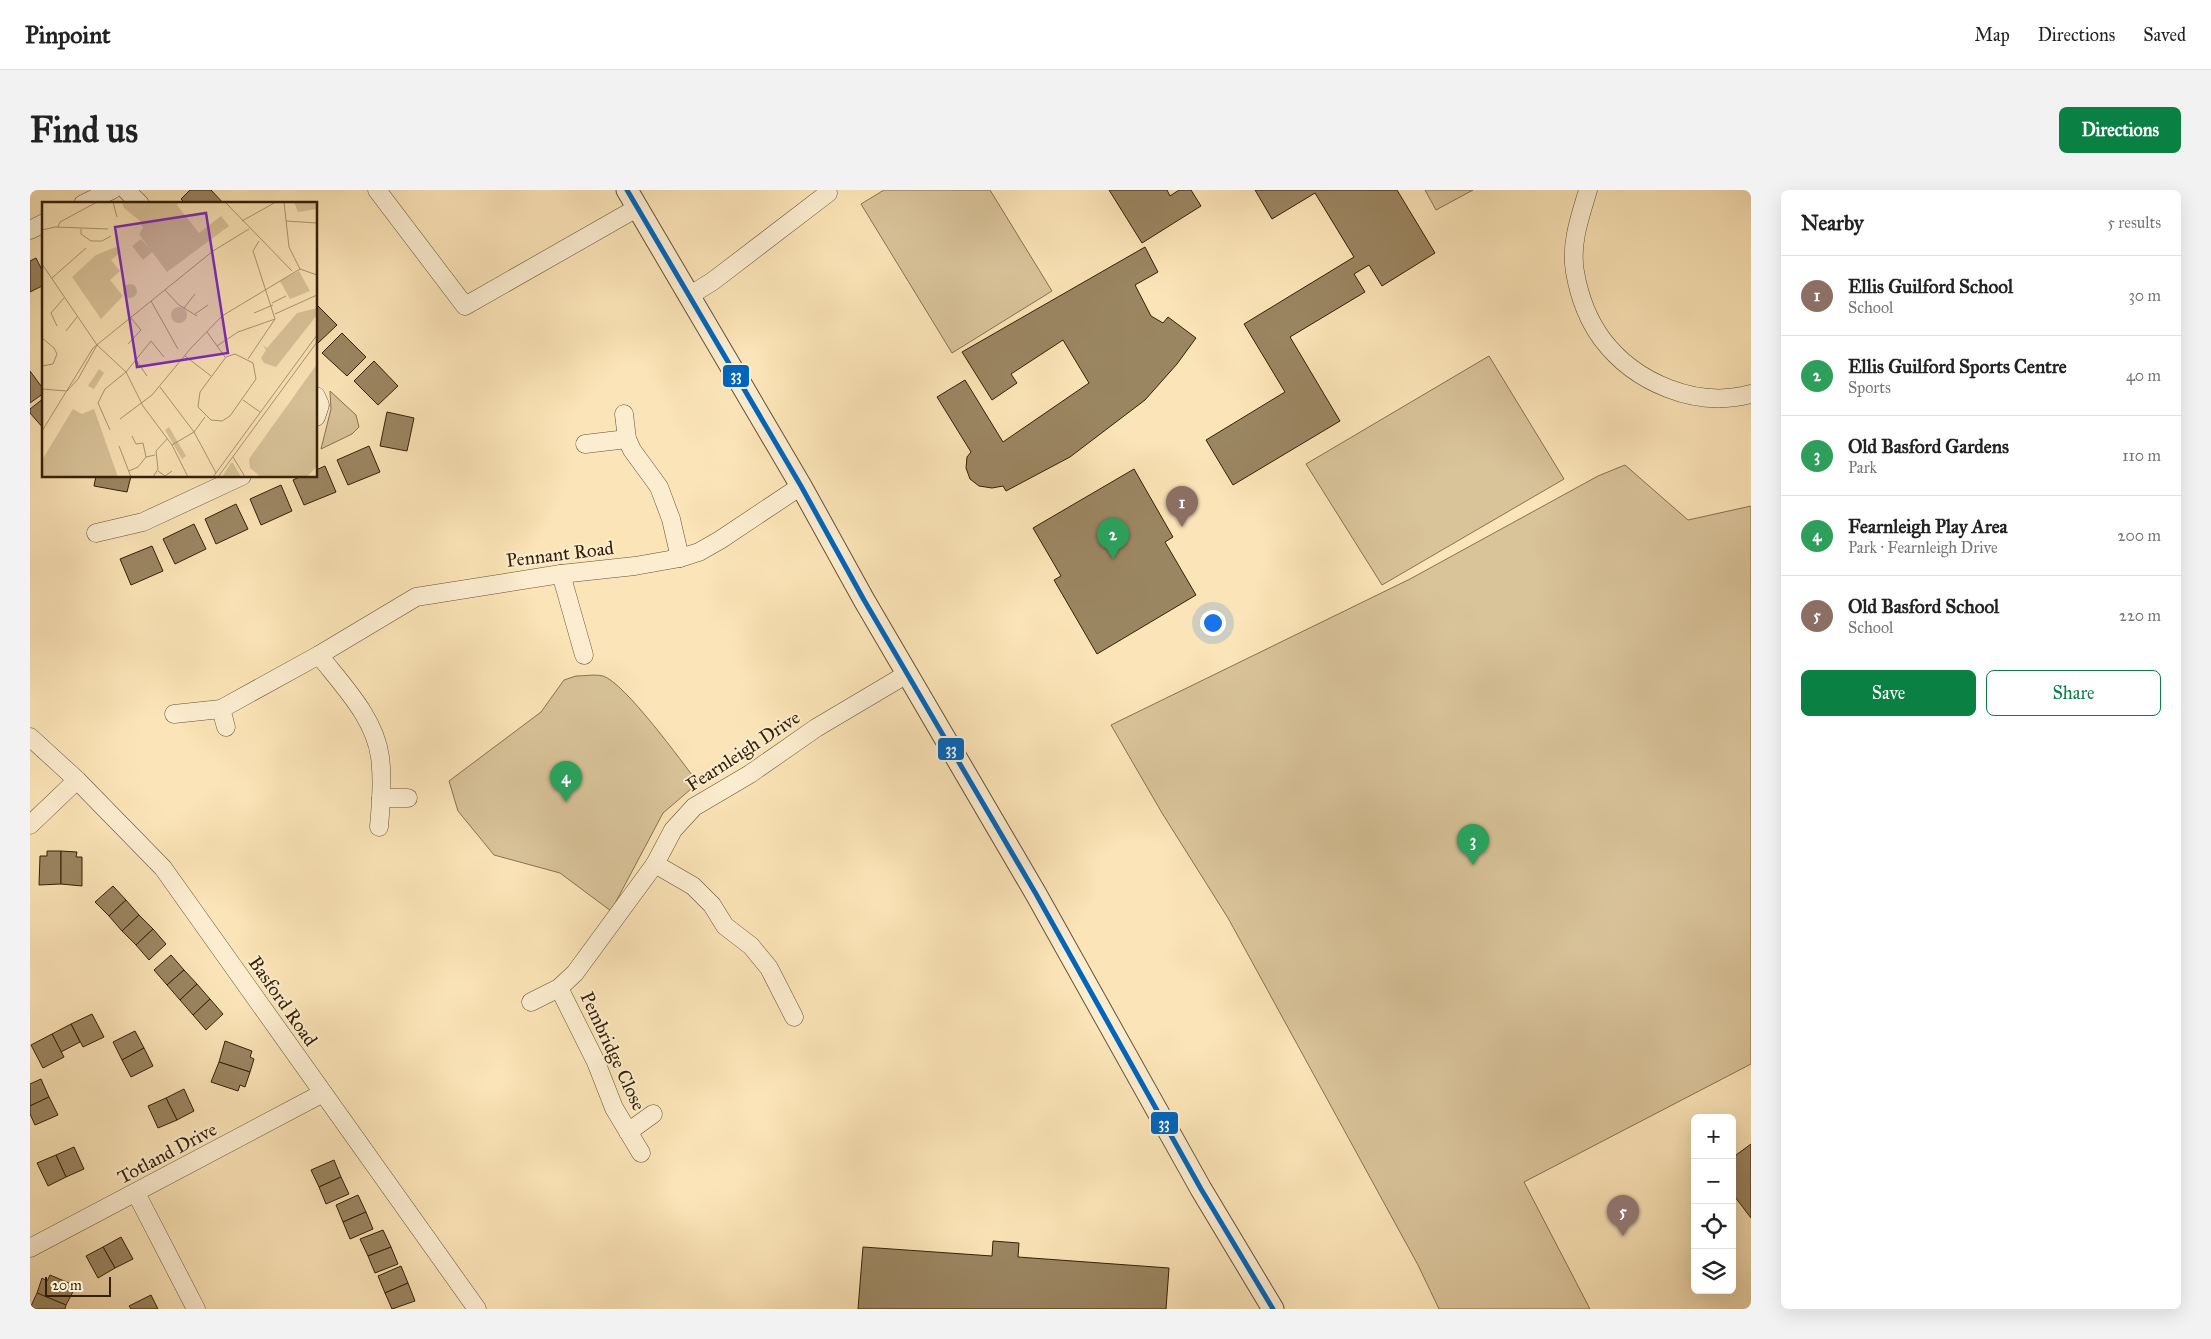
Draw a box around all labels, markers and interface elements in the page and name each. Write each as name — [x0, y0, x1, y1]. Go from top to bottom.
text: Pinpoint — [25, 20, 111, 50]
text: Map — [1974, 24, 2010, 46]
text: Directions — [2038, 24, 2115, 46]
text: Saved — [2143, 24, 2186, 46]
button: Directions — [2059, 107, 2181, 153]
text: Find us — [30, 109, 138, 152]
inset map — [42, 202, 318, 478]
text: Nearby — [1801, 210, 1864, 236]
text: 5 results — [2107, 213, 2161, 232]
text: Ellis Guilford School — [1848, 275, 2013, 298]
text: 1 — [1814, 286, 1820, 305]
text: 30 m — [2128, 286, 2161, 305]
text: School — [1848, 298, 1893, 317]
text: Ellis Guilford Sports Centre — [1848, 355, 2067, 378]
line badge: 33 — [722, 364, 750, 388]
text: 2 — [1813, 366, 1821, 385]
text: 40 m — [2126, 366, 2161, 385]
text: 33 — [730, 367, 742, 385]
text: Sports — [1848, 378, 1891, 397]
text: Old Basford Gardens — [1848, 435, 2009, 458]
text: 3 — [1814, 446, 1820, 465]
text: 110 m — [2122, 446, 2161, 465]
text: Park — [1848, 458, 1877, 477]
pin: 1 — [1166, 486, 1198, 527]
text: Fearnleigh Play Area — [1848, 515, 2008, 538]
pin: 2 — [1097, 518, 1129, 559]
text: 4 — [1813, 526, 1821, 545]
text: 200 m — [2118, 526, 2161, 545]
street label: Pennant Road — [505, 536, 616, 572]
text: Park · Fearnleigh Drive — [1848, 538, 1998, 557]
text: Old Basford School — [1848, 595, 1999, 618]
text: 5 — [1813, 606, 1821, 625]
text: 220 m — [2119, 606, 2161, 625]
your location — [1200, 610, 1226, 636]
text: School — [1848, 618, 1893, 637]
button: Save — [1801, 670, 1976, 716]
button: Share — [1986, 670, 2161, 716]
street label: Fearnleigh Drive — [682, 706, 805, 797]
line badge: 33 — [937, 737, 965, 761]
text: 33 — [945, 741, 957, 759]
pin: 4 — [550, 761, 582, 802]
pin: 3 — [1457, 824, 1489, 865]
street label: Basford Road — [244, 952, 323, 1051]
street label: Pembridge Close — [574, 988, 651, 1115]
line badge: 33 — [1150, 1111, 1179, 1135]
map controls — [1691, 1114, 1736, 1294]
button: + — [1691, 1114, 1736, 1159]
text: 33 — [1158, 1115, 1170, 1133]
street label: Totland Drive — [114, 1117, 221, 1189]
button: − — [1691, 1159, 1736, 1204]
pin: 5 — [1607, 1195, 1639, 1236]
button: locate — [1691, 1204, 1736, 1249]
button: layers — [1691, 1249, 1736, 1294]
scale bar — [45, 1274, 111, 1297]
text: 20 m — [52, 1277, 82, 1294]

